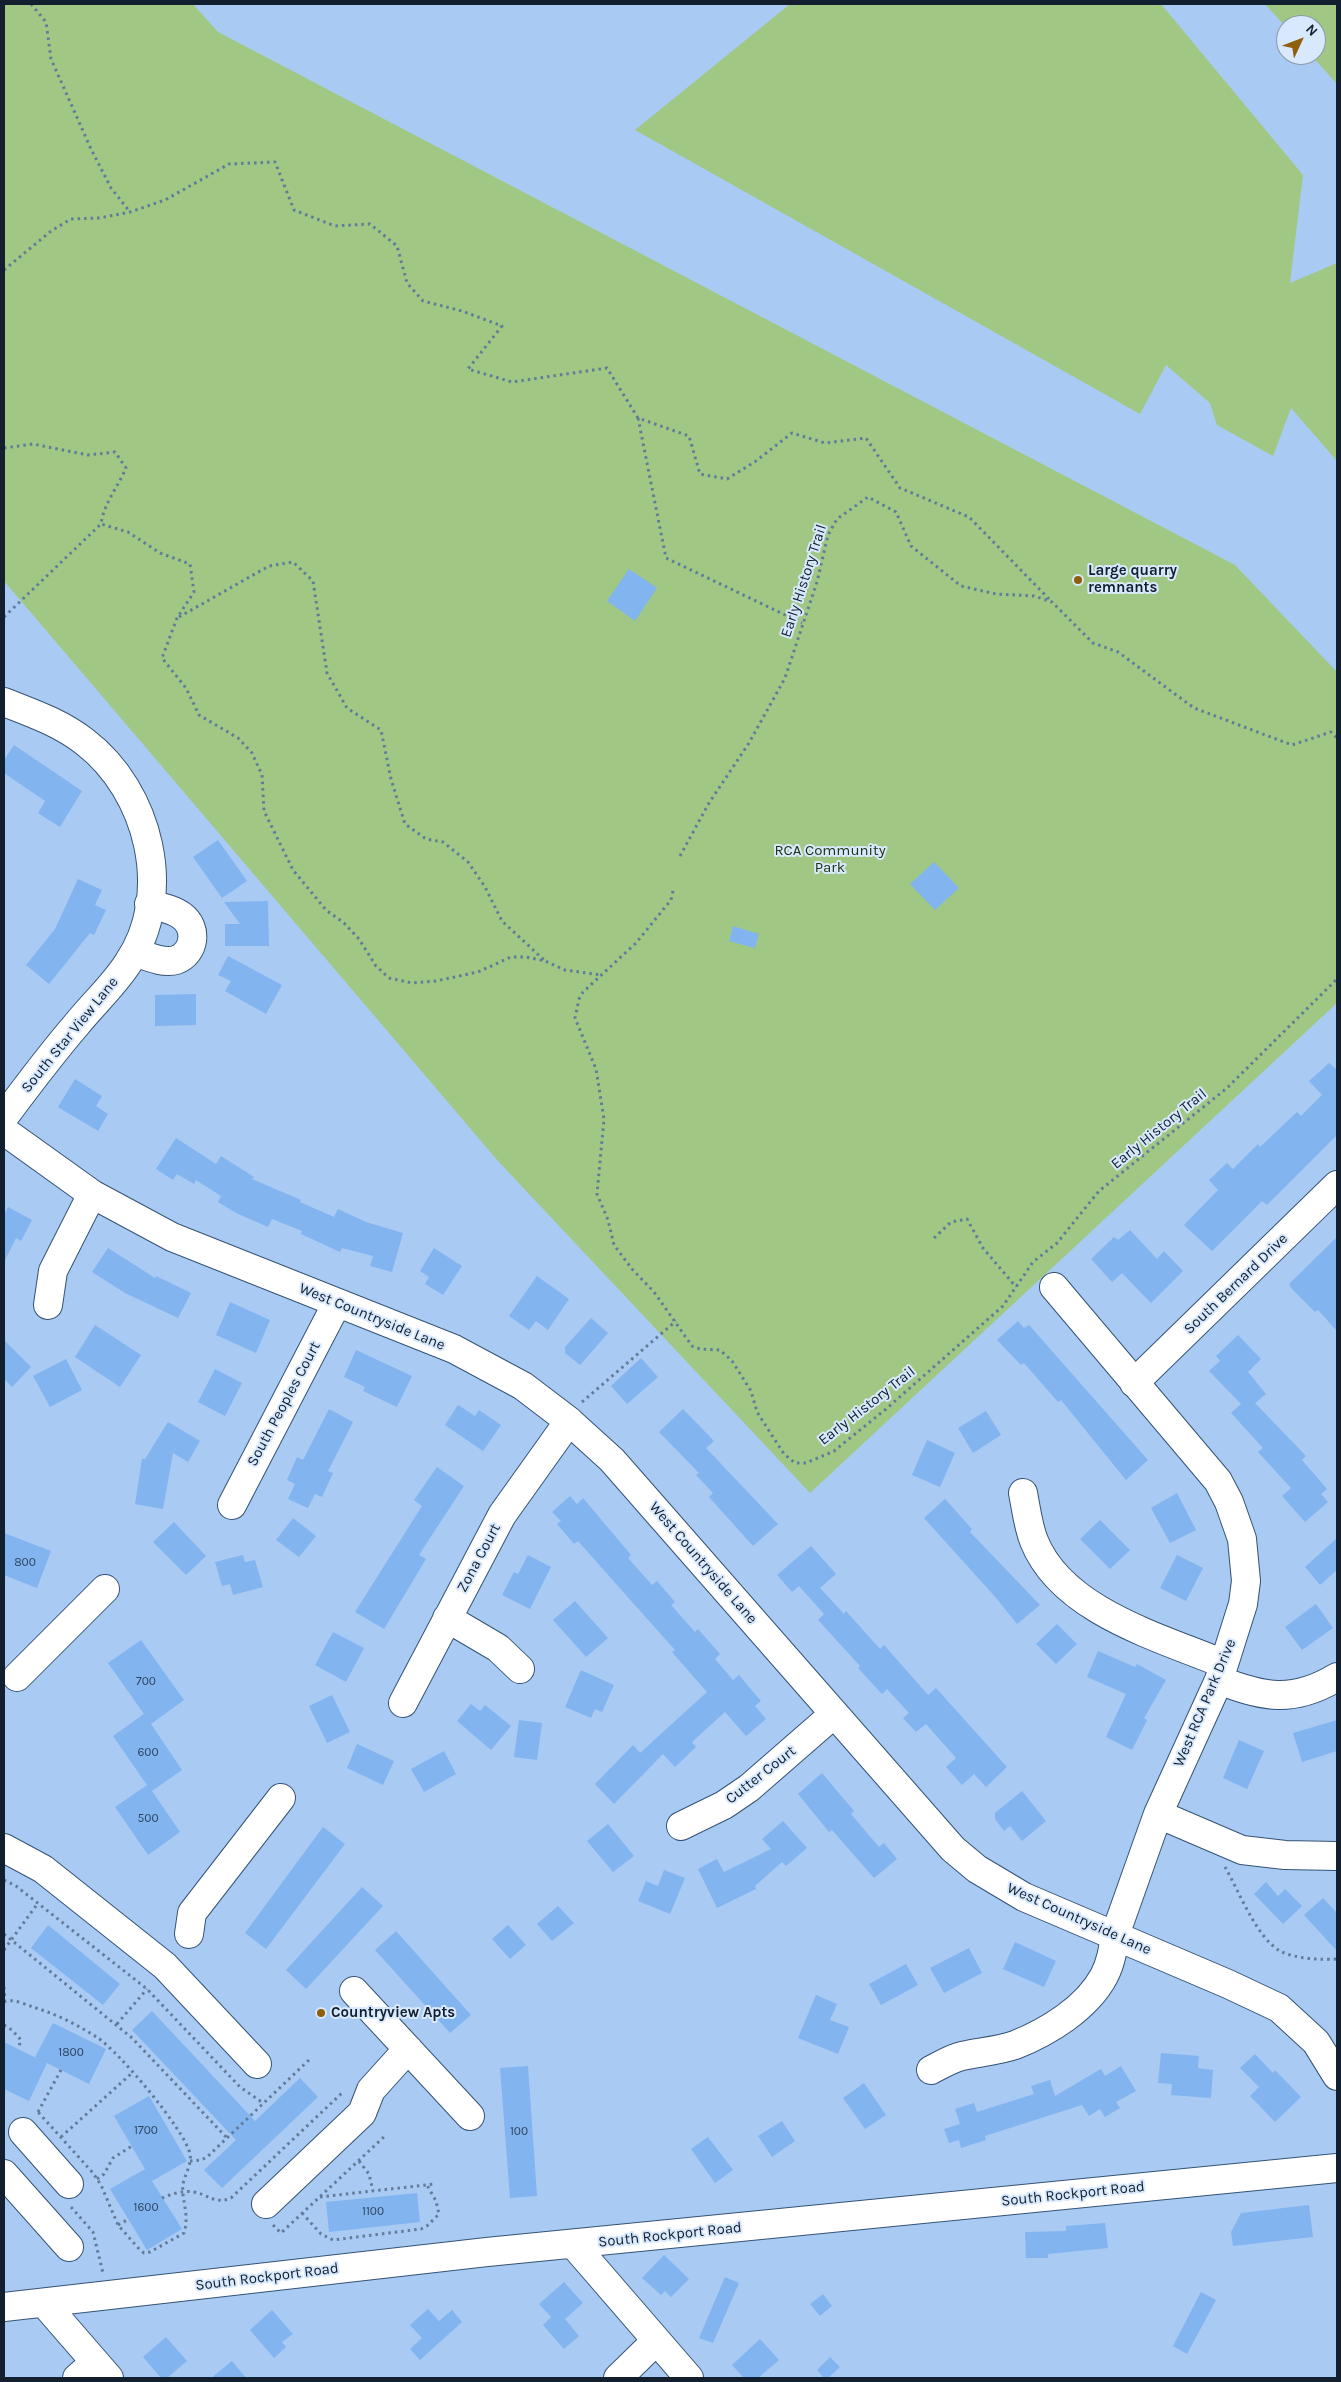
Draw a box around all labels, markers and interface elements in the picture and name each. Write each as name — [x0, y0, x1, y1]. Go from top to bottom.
north arrow — [1276, 15, 1326, 65]
text: N — [1302, 21, 1321, 40]
street label: Early History Trail — [777, 522, 831, 640]
place label: Large quarry remnants — [1088, 562, 1177, 597]
marker: Large quarry remnants — [1072, 574, 1084, 586]
park label: RCA Community Park — [774, 842, 886, 877]
street label: South Star View Lane — [18, 974, 122, 1096]
street label: Early History Trail — [1108, 1085, 1210, 1173]
street label: South Bernard Drive — [1180, 1230, 1292, 1338]
street label: West Countryside Lane — [296, 1279, 448, 1355]
street label: South Peoples Court — [244, 1339, 324, 1469]
street label: Early History Trail — [815, 1363, 919, 1449]
street label: West Countryside Lane — [645, 1498, 761, 1628]
street label: Zona Court — [453, 1520, 505, 1596]
house number: 800 — [14, 1556, 36, 1570]
street label: West RCA Park Drive — [1170, 1636, 1240, 1770]
house number: 700 — [136, 1675, 156, 1689]
street label: Cutter Court — [722, 1742, 800, 1808]
house number: 600 — [137, 1746, 159, 1760]
house number: 500 — [137, 1812, 159, 1826]
street label: West Countryside Lane — [1004, 1879, 1154, 1959]
place label: Countryview Apts — [331, 2004, 455, 2022]
marker: Countryview Apts — [315, 2007, 327, 2019]
house number: 1800 — [58, 2046, 84, 2060]
house number: 1700 — [134, 2124, 158, 2138]
house number: 100 — [510, 2125, 528, 2139]
street label: South Rockport Road — [1000, 2178, 1146, 2210]
house number: 1600 — [133, 2201, 159, 2215]
house number: 1100 — [362, 2205, 384, 2219]
street label: South Rockport Road — [597, 2219, 743, 2251]
street label: South Rockport Road — [194, 2259, 340, 2295]

